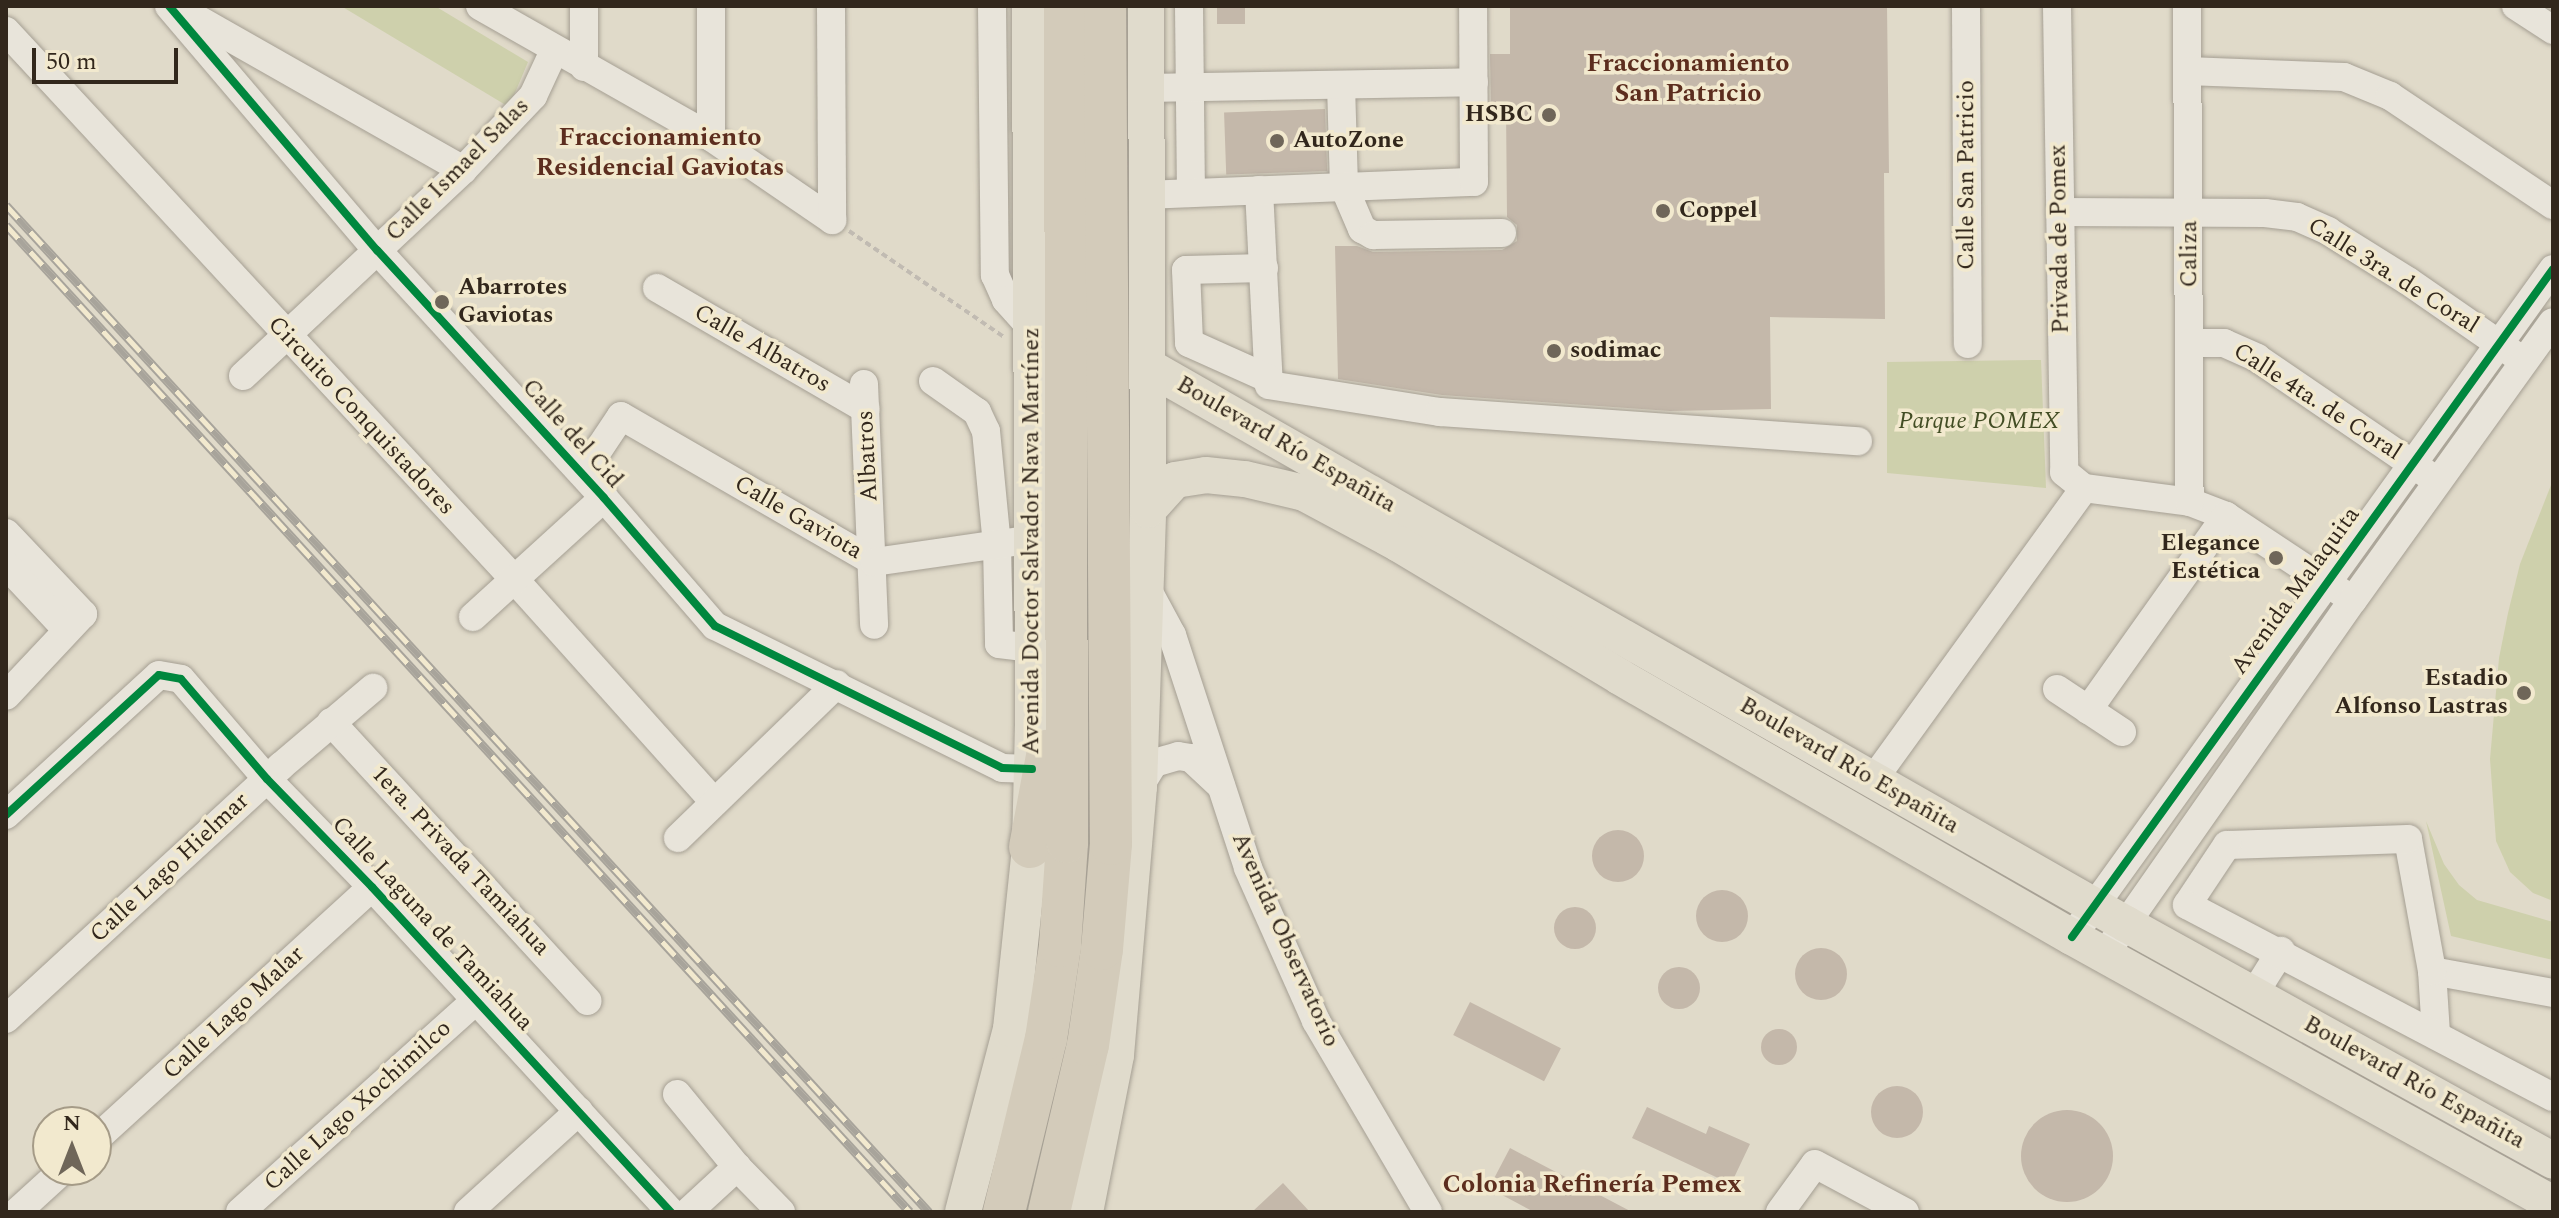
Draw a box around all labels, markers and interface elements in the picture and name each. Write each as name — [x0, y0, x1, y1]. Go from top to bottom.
scale bar — [36, 32, 182, 82]
text: 50 m — [46, 44, 97, 80]
district label: Fraccionamiento San Patricio — [1586, 48, 1790, 110]
street label: Calle San Patricio — [1953, 80, 1981, 270]
street label: Calle Ismael Salas — [380, 92, 536, 248]
place label: HSBC — [1465, 101, 1533, 129]
marker: HSBC — [1540, 106, 1558, 124]
district label: Fraccionamiento Residencial Gaviotas — [536, 122, 784, 184]
place label: AutoZone — [1293, 127, 1404, 155]
marker: AutoZone — [1268, 132, 1286, 150]
street label: Privada de Pomex — [2044, 144, 2076, 334]
place label: Coppel — [1679, 197, 1758, 225]
marker: Coppel — [1654, 202, 1672, 220]
street label: Calle 3ra. de Coral — [2302, 212, 2484, 340]
street label: Caliza — [2176, 221, 2204, 287]
place label: Abarrotes Gaviotas — [458, 274, 568, 330]
marker: Abarrotes Gaviotas — [433, 293, 451, 311]
street label: Calle Albatros — [689, 298, 835, 400]
street label: Circuito Conquistadores — [261, 311, 461, 521]
street label: Avenida Doctor Salvador Nava Martínez — [1018, 327, 1046, 755]
place label: sodimac — [1570, 337, 1661, 365]
street label: Calle 4ta. de Coral — [2227, 337, 2407, 467]
marker: sodimac — [1545, 342, 1563, 360]
street label: Boulevard Río Españita — [1171, 370, 1401, 520]
street label: Calle del Cid — [515, 373, 629, 495]
park label: Parque POMEX — [1898, 408, 2060, 436]
street label: Albatros — [851, 409, 885, 503]
street label: Calle Gaviota — [729, 470, 867, 566]
street label: Avenida Malaquita — [2225, 501, 2367, 681]
place label: Elegance Estética — [2160, 530, 2260, 586]
marker: Elegance Estética — [2267, 549, 2285, 567]
place label: Estadio Alfonso Lastras — [2335, 665, 2508, 721]
marker: Estadio Alfonso Lastras — [2515, 684, 2533, 702]
street label: Boulevard Río Españita — [1734, 691, 1964, 841]
street label: 1era. Privada Tamiahua — [364, 760, 556, 962]
street label: Calle Lago Hielmar — [85, 787, 255, 949]
street label: Calle Laguna de Tamiahua — [325, 811, 539, 1037]
street label: Avenida Observatorio — [1225, 828, 1345, 1052]
street label: Calle Lago Malar — [158, 940, 310, 1086]
street label: Boulevard Río Españita — [2298, 1010, 2530, 1156]
street label: Calle Lago Xochimilco — [258, 1014, 458, 1198]
north arrow — [32, 1106, 112, 1186]
text: N — [63, 1107, 81, 1140]
district label: Colonia Refinería Pemex — [1442, 1169, 1742, 1201]

